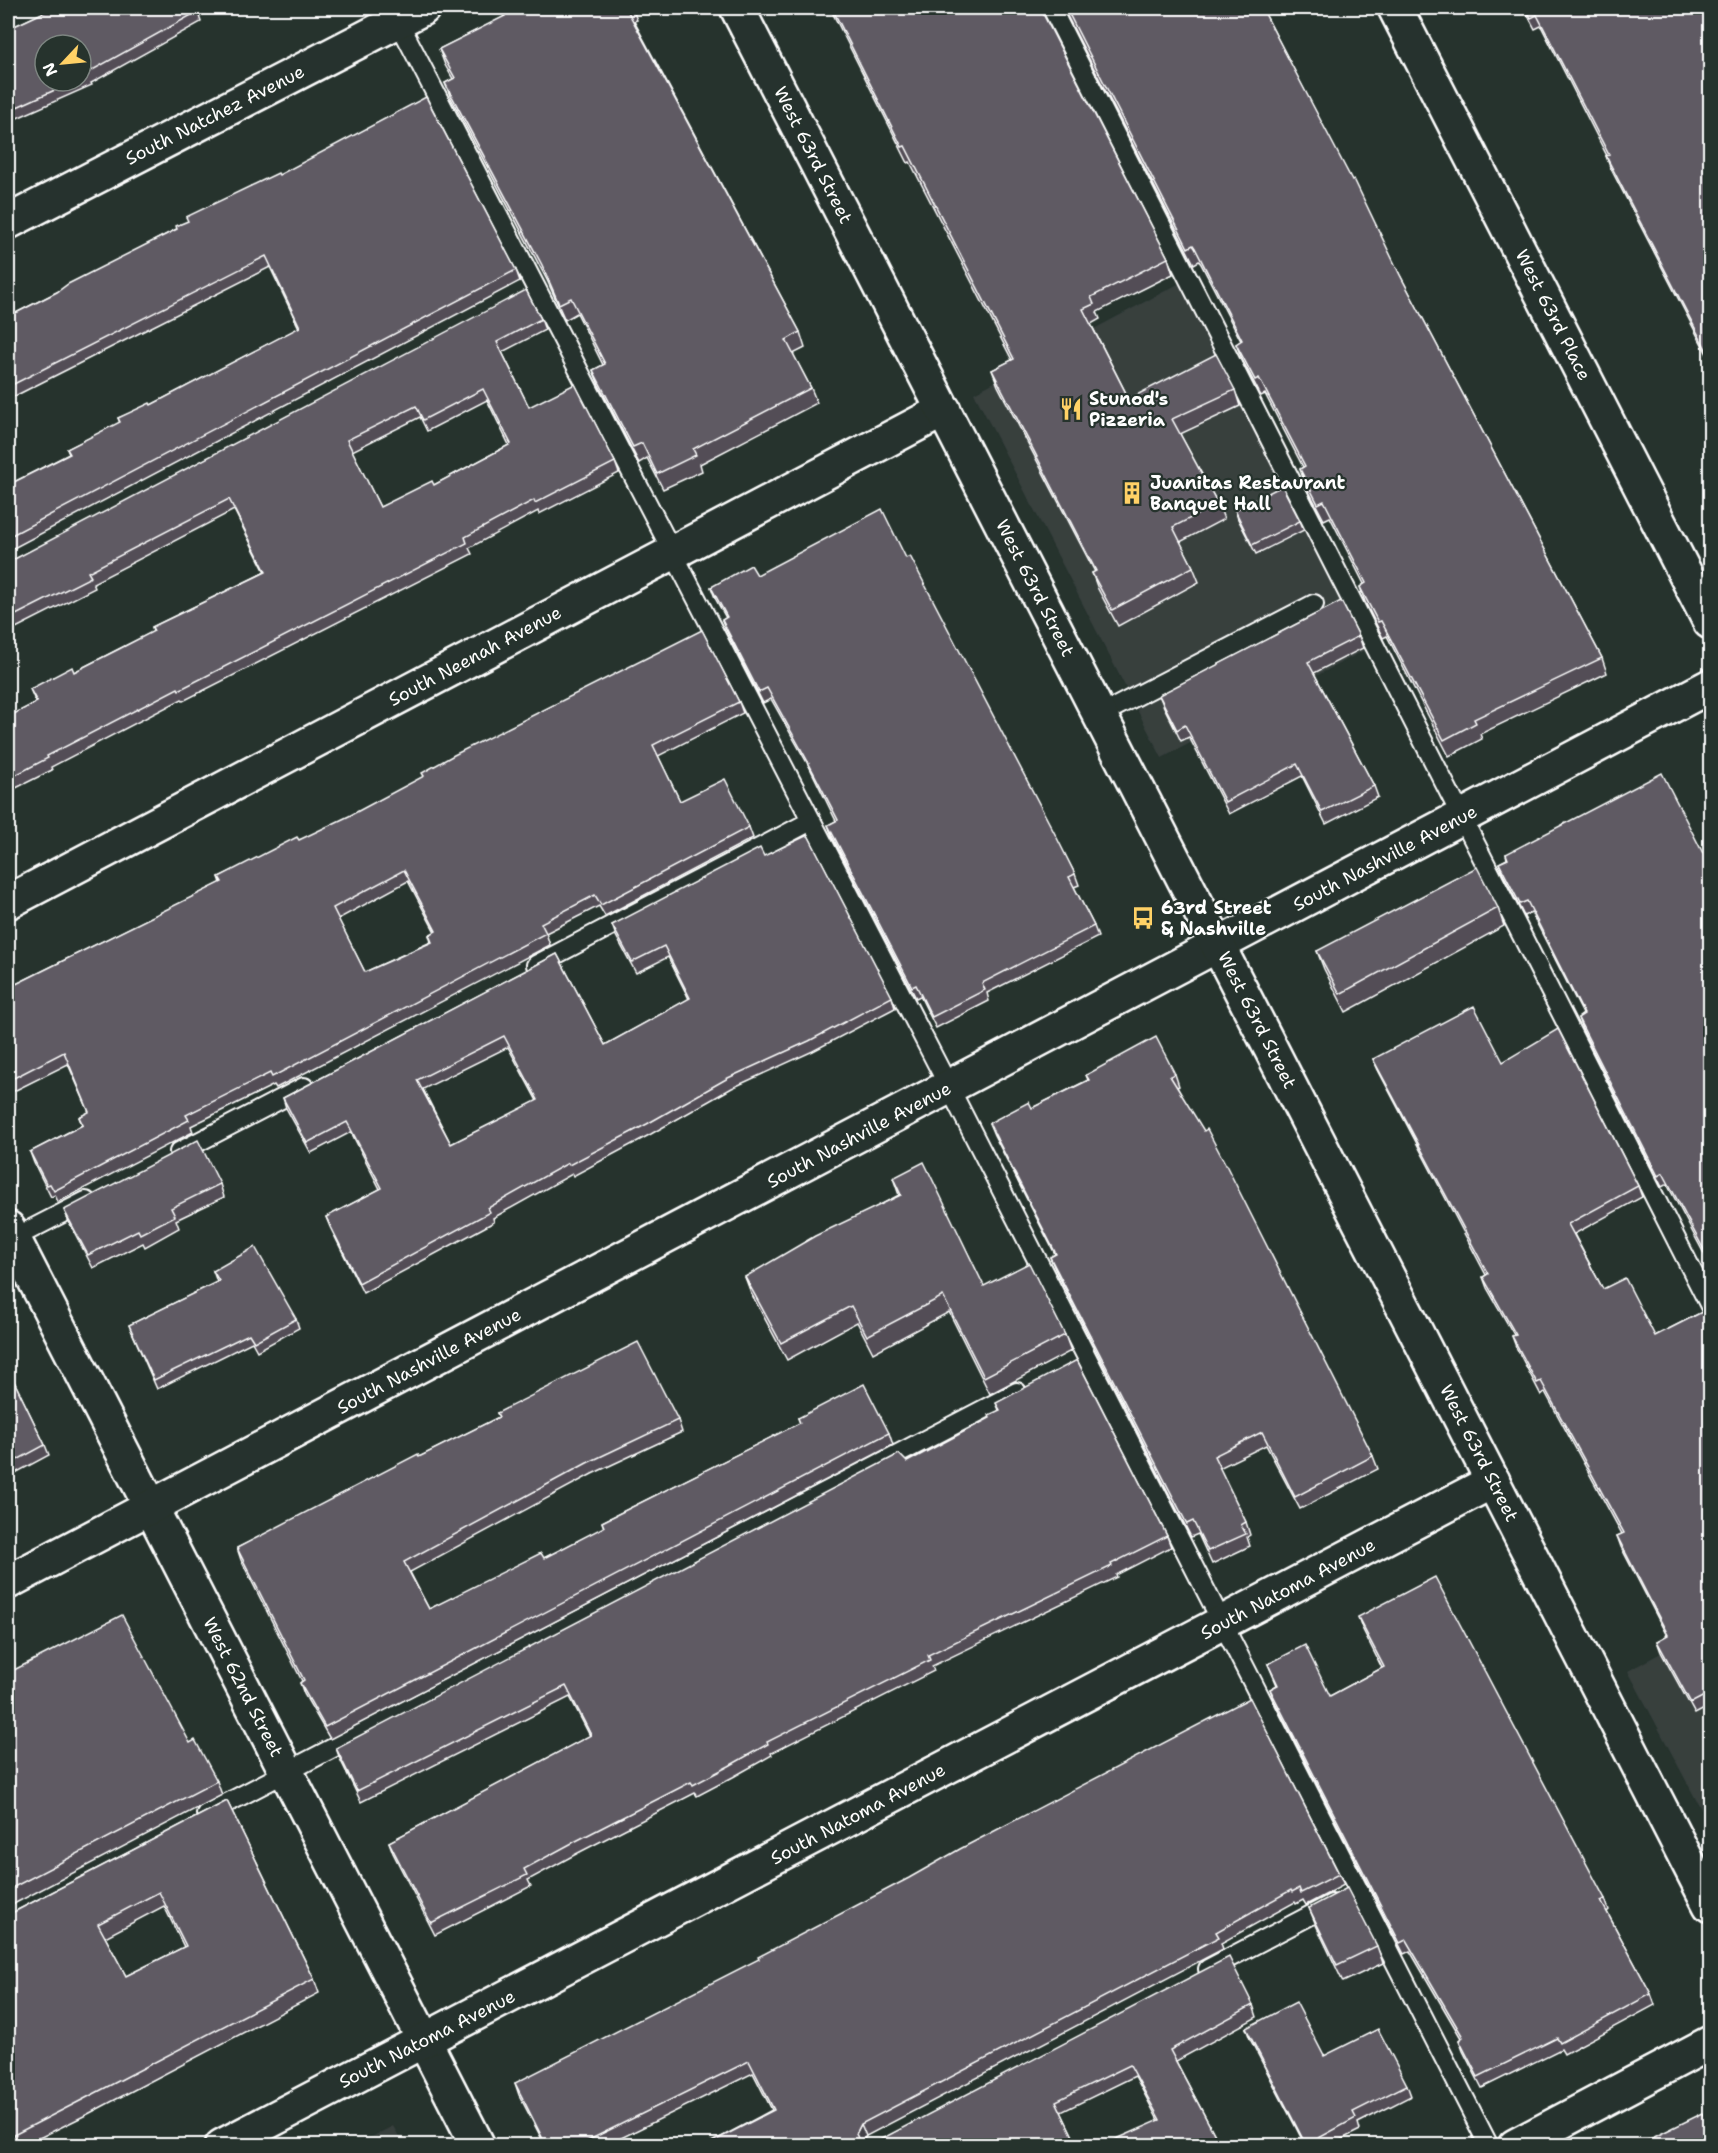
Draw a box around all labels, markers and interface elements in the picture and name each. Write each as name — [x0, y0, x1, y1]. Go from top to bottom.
north arrow — [33, 33, 93, 93]
text: N — [38, 59, 62, 80]
street label: South Natchez Avenue — [121, 59, 309, 171]
street label: West 63rd Street — [768, 82, 858, 228]
street label: West 63rd Place — [1510, 245, 1596, 385]
place label: Stunod's Pizzeria — [1089, 387, 1168, 432]
restaurant icon: Stunod's Pizzeria — [1058, 396, 1084, 422]
place label: Juanitas Restaurant Banquet Hall — [1150, 471, 1345, 516]
building icon: Juanitas Restaurant Banquet Hall — [1119, 480, 1145, 506]
street label: West 63rd Street — [990, 515, 1080, 661]
street label: South Neenah Avenue — [384, 600, 566, 712]
street label: South Nashville Avenue — [1289, 799, 1481, 917]
place label: 63rd Street & Nashville — [1161, 896, 1272, 941]
bus stop icon: 63rd Street & Nashville — [1130, 905, 1156, 931]
street label: West 63rd Street — [1212, 947, 1302, 1093]
street label: South Nashville Avenue — [763, 1076, 955, 1194]
street label: South Nashville Avenue — [333, 1302, 525, 1420]
street label: West 63rd Street — [1434, 1380, 1524, 1526]
street label: South Natoma Avenue — [1196, 1533, 1380, 1645]
street label: West 62nd Street — [197, 1613, 289, 1761]
street label: South Natoma Avenue — [766, 1758, 950, 1870]
street label: South Natoma Avenue — [335, 1984, 519, 2094]

